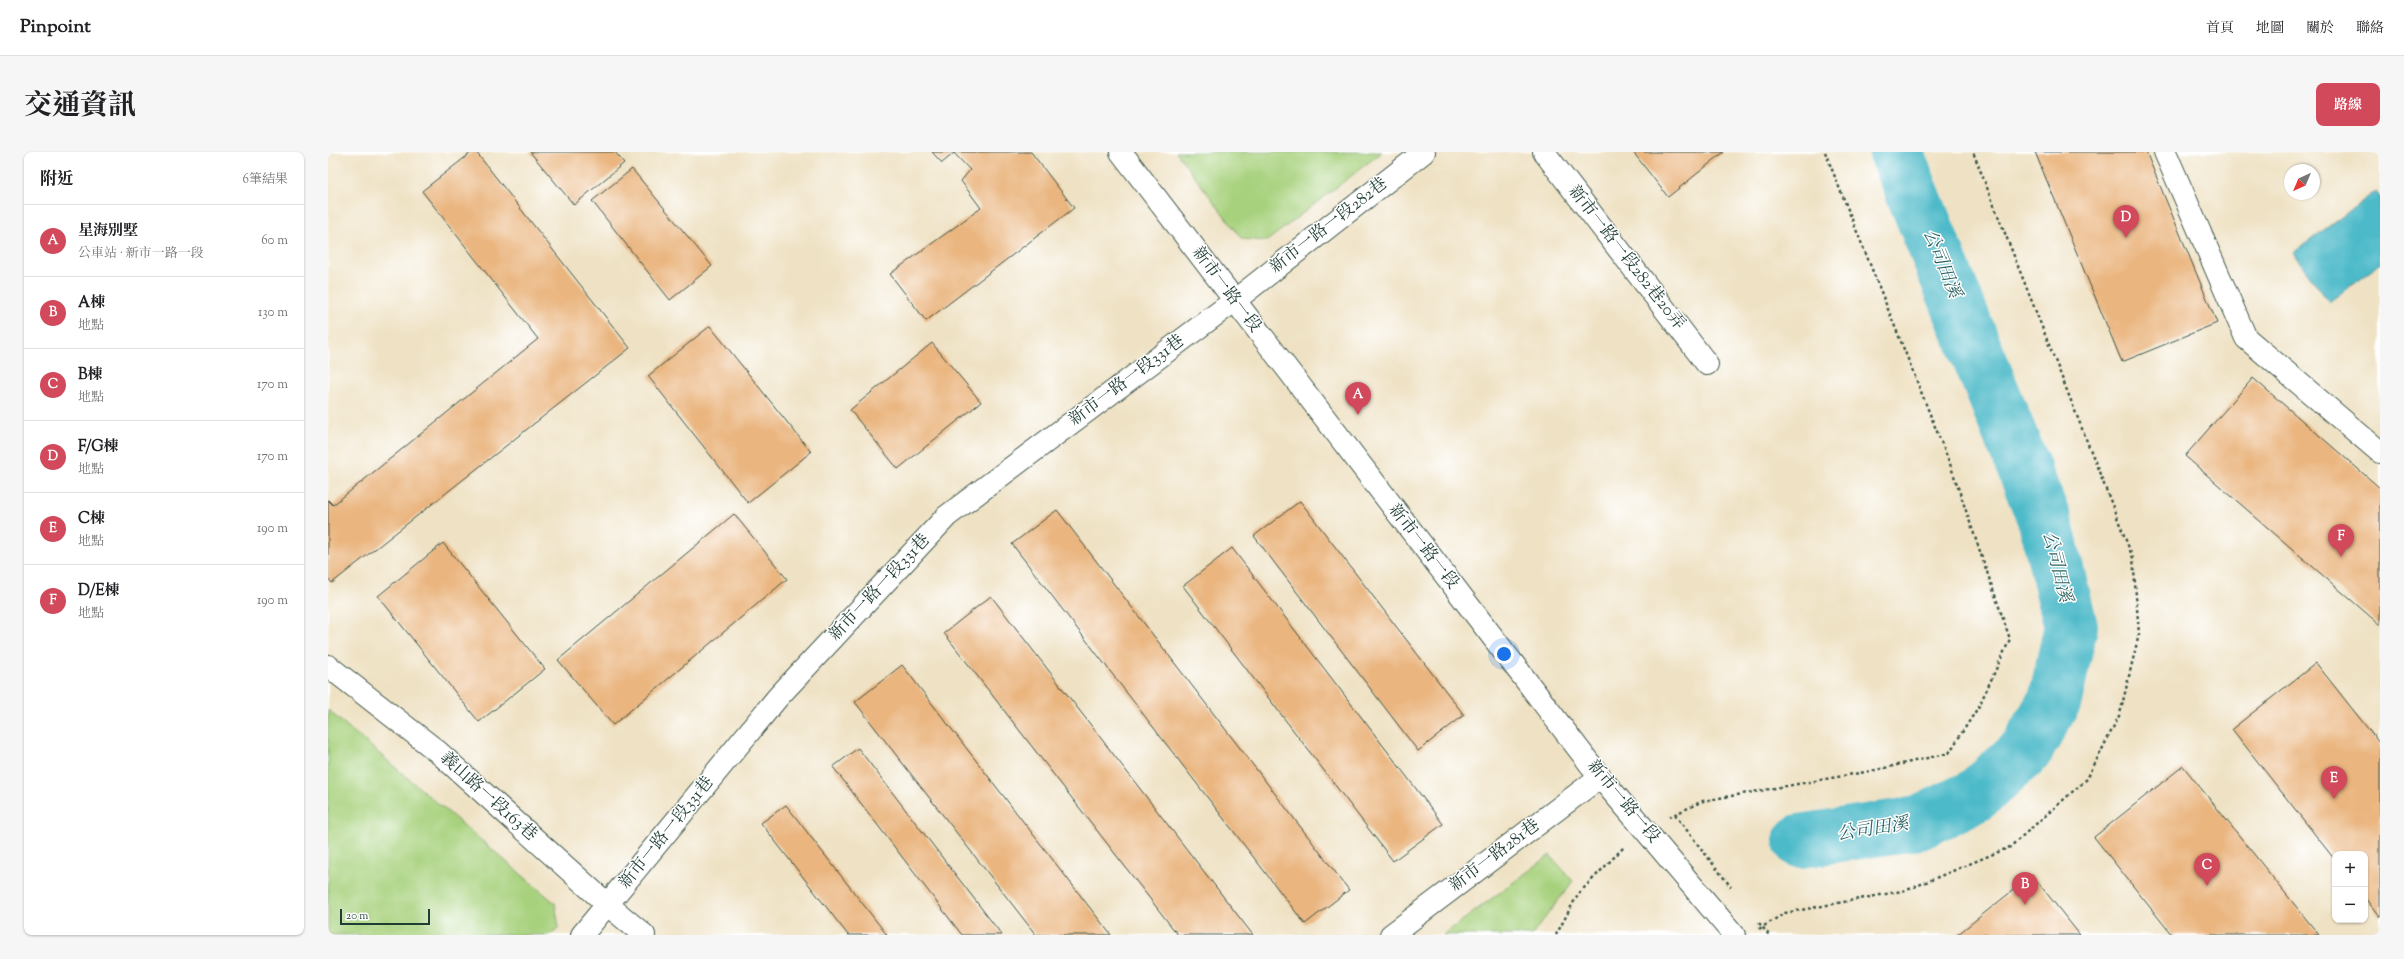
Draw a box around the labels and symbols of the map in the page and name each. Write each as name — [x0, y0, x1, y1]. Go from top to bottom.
north arrow — [2284, 164, 2320, 200]
street label: 新市一路一段282巷 — [1265, 172, 1393, 280]
street label: 新市一路一段282巷20弄 — [1562, 181, 1690, 335]
pin: D — [2113, 205, 2139, 238]
water label: 公司田溪 — [1915, 226, 1967, 304]
street label: 新市一路一段 — [1186, 242, 1266, 338]
street label: 新市一路一段331巷 — [1064, 330, 1190, 432]
pin: A — [1345, 382, 1371, 415]
street label: 新市一路一段 — [1382, 499, 1464, 595]
pin: F — [2328, 524, 2354, 557]
street label: 新市一路一段331巷 — [824, 529, 936, 647]
water label: 公司田溪 — [2035, 529, 2078, 607]
your location — [1494, 644, 1514, 664]
street label: 義山路一段163巷 — [434, 747, 542, 847]
street label: 新市一路一段 — [1581, 755, 1665, 849]
pin: E — [2321, 766, 2347, 799]
street label: 新市一路一段331巷 — [614, 772, 720, 894]
water label: 公司田溪 — [1835, 811, 1913, 848]
street label: 新市一路281巷 — [1445, 814, 1545, 898]
pin: C — [2194, 853, 2220, 886]
pin: B — [2012, 872, 2038, 905]
scale bar — [340, 907, 430, 926]

